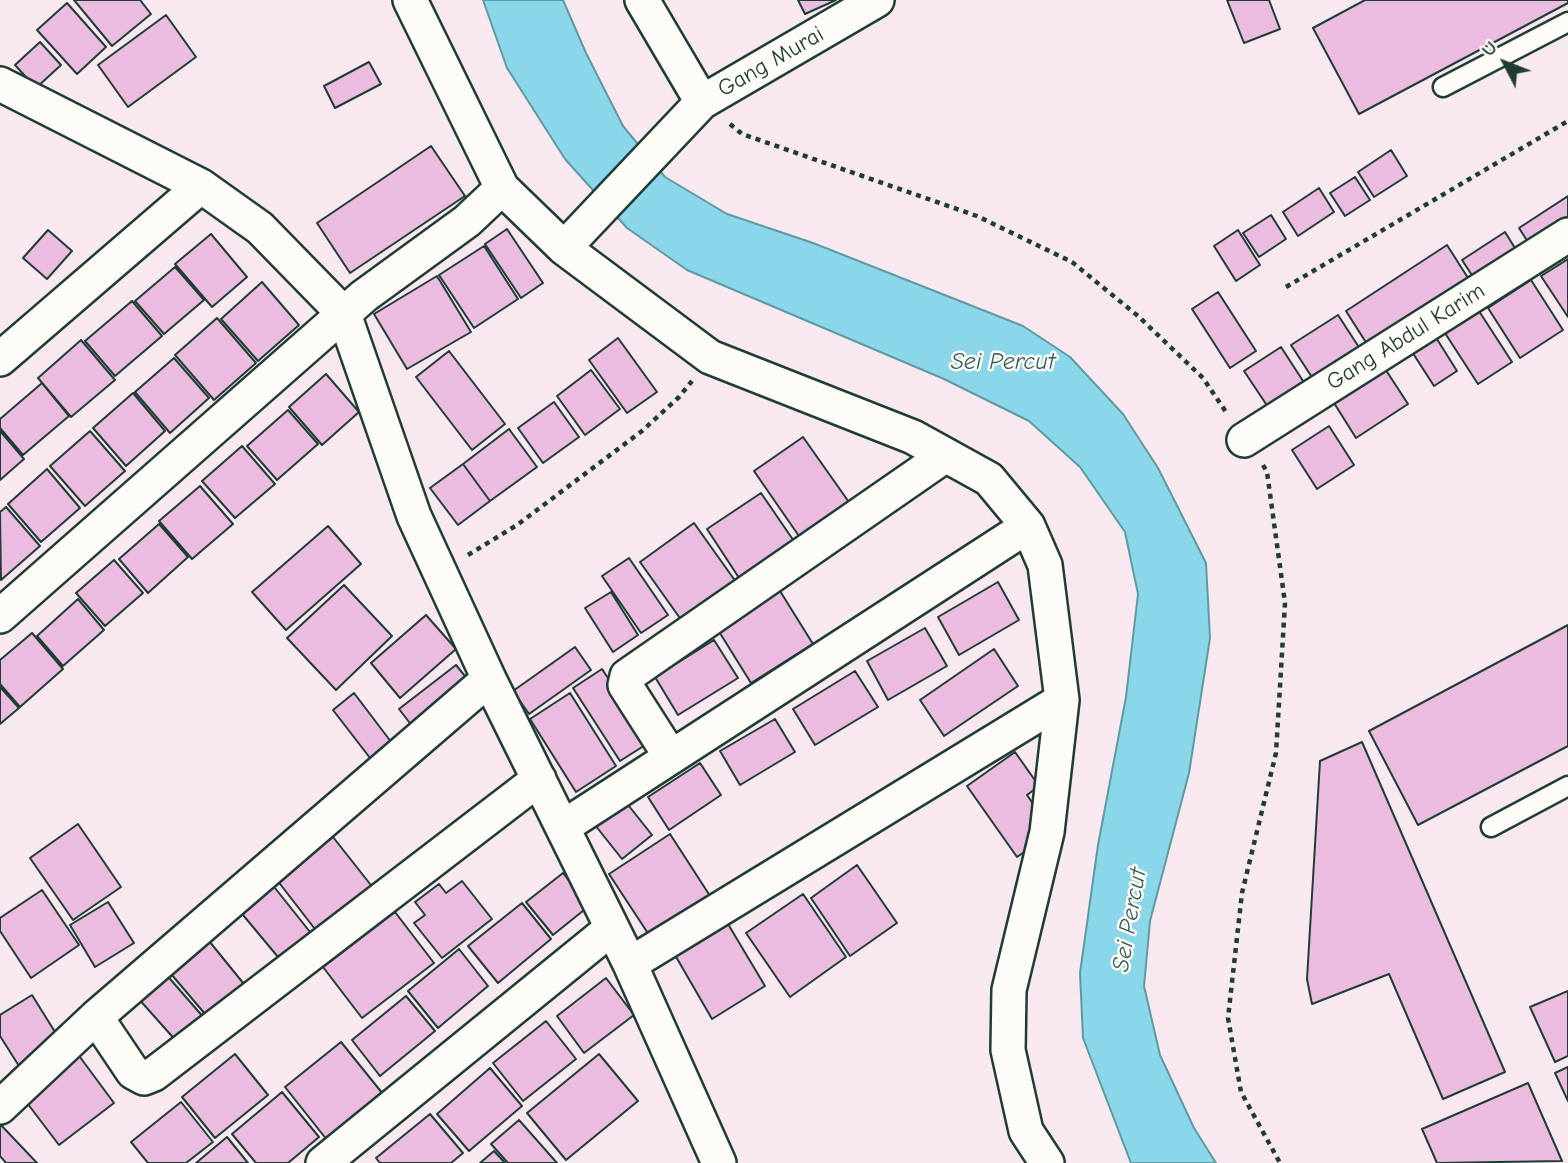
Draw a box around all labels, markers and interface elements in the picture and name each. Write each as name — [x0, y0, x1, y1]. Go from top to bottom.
street label: Gang Murai — [713, 21, 829, 103]
north arrow — [1470, 28, 1540, 98]
text: U — [1477, 37, 1502, 61]
street label: Gang Abdul Karim — [1322, 277, 1490, 397]
water label: Sei Percut — [951, 348, 1055, 376]
water label: Sei Percut — [1107, 866, 1153, 974]

